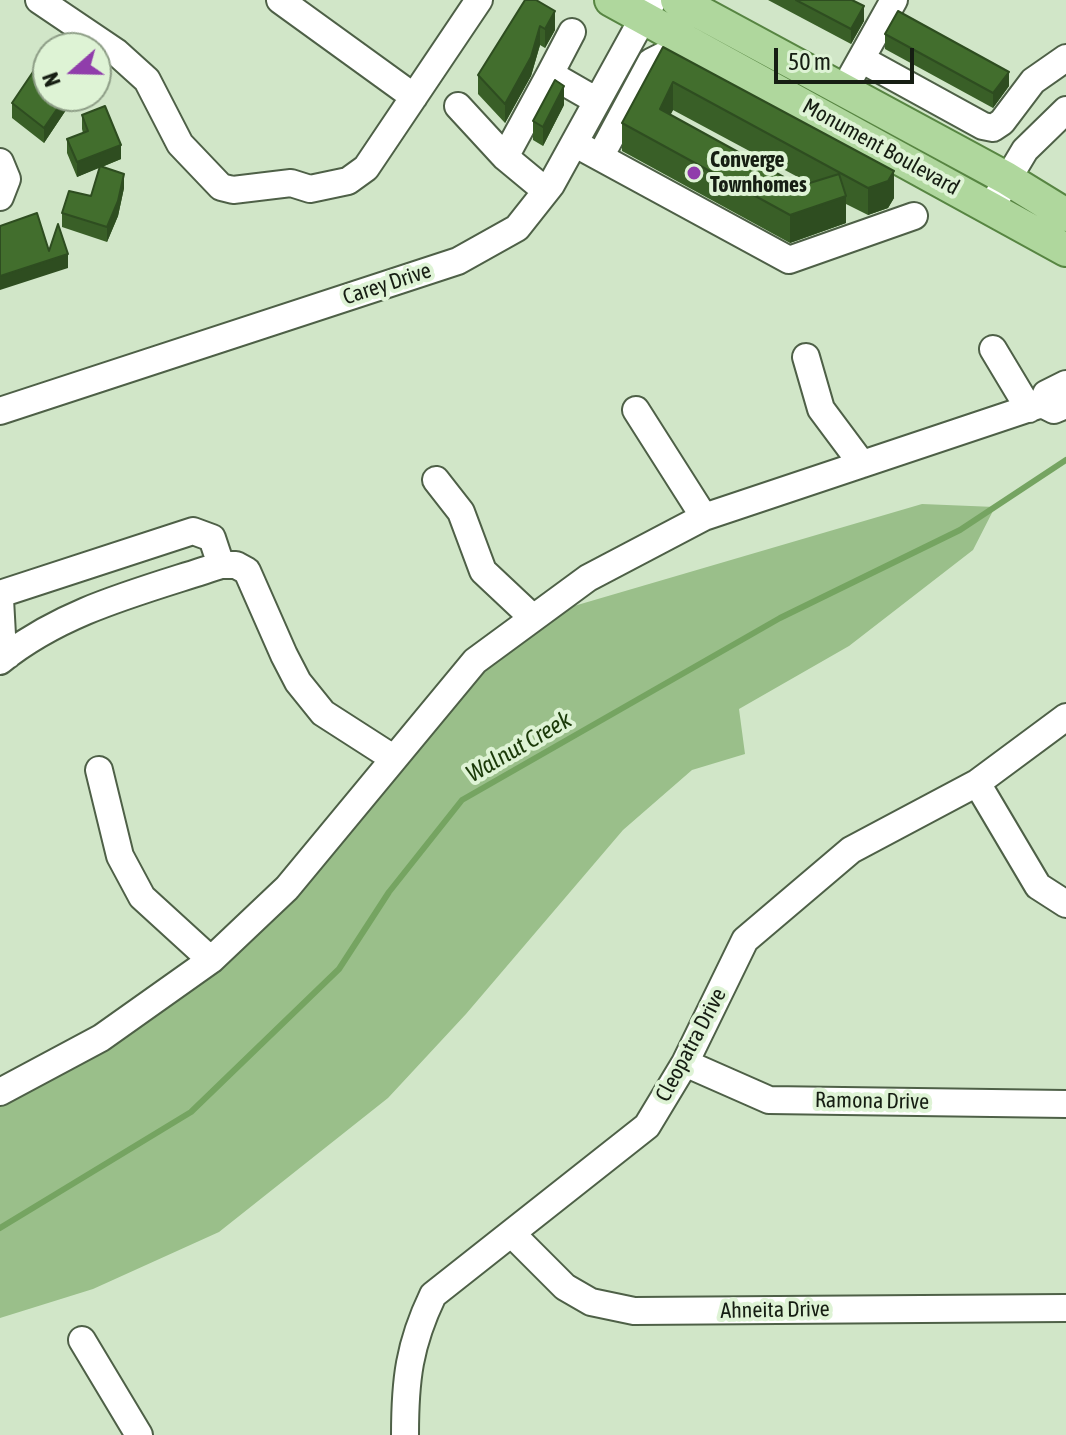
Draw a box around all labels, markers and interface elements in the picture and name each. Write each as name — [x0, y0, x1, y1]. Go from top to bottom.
north arrow — [32, 32, 112, 112]
scale bar — [778, 32, 918, 82]
text: 50 m — [788, 48, 831, 75]
text: N — [37, 69, 66, 90]
street label: Monument Boulevard — [798, 93, 964, 201]
place label: Converge Townhomes — [710, 147, 807, 198]
marker: Converge Townhomes — [685, 164, 703, 182]
street label: Carey Drive — [340, 257, 434, 311]
water label: Walnut Creek — [461, 705, 577, 789]
street label: Cleopatra Drive — [650, 984, 732, 1106]
street label: Ramona Drive — [815, 1087, 929, 1115]
street label: Ahneita Drive — [720, 1296, 830, 1324]

